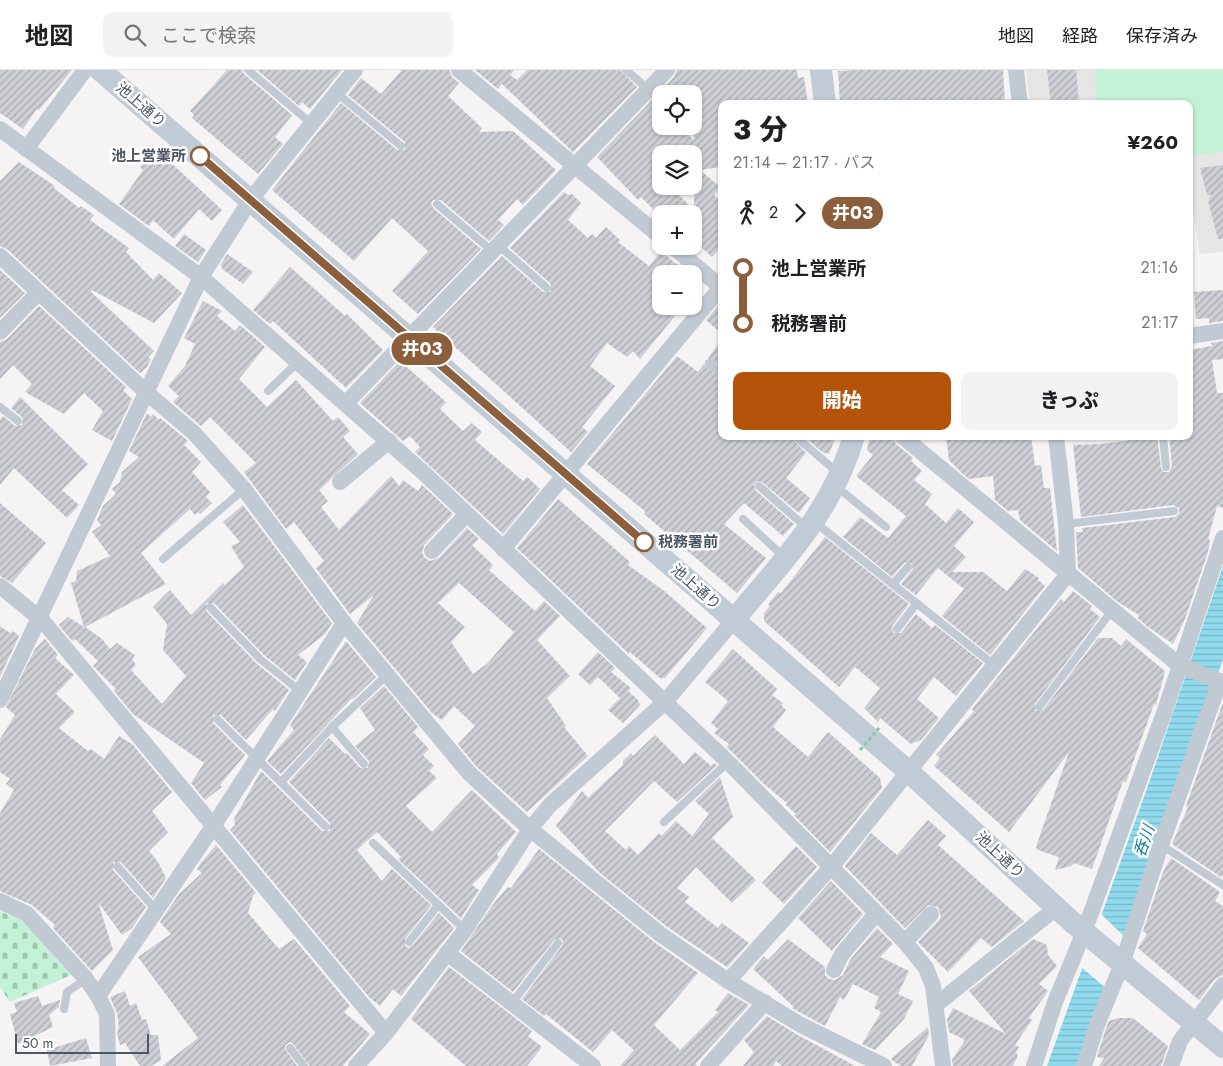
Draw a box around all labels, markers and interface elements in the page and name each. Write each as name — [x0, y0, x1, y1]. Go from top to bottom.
search box — [103, 12, 453, 57]
text: 地図 — [25, 18, 73, 53]
icon: search — [121, 21, 149, 49]
text: ここで検索 — [161, 22, 256, 49]
text: 地図 — [998, 23, 1034, 49]
text: 経路 — [1062, 23, 1098, 49]
text: 保存済み — [1126, 23, 1198, 49]
street label: 池上通り — [111, 77, 171, 133]
map controls — [652, 85, 702, 315]
button: locate — [652, 85, 702, 135]
text: 3 分 — [733, 109, 787, 150]
text: ¥260 — [1128, 129, 1178, 156]
place label: 池上営業所 — [111, 145, 186, 167]
button: layers — [652, 145, 702, 195]
marker: 池上営業所 — [190, 146, 210, 166]
text: 21:14 – 21:17 · バス — [733, 151, 875, 174]
icon: walk — [733, 199, 761, 227]
icon: forward — [786, 199, 814, 227]
text: 井03 — [832, 200, 873, 226]
text: 2 — [769, 201, 778, 224]
button: + — [652, 205, 702, 255]
text: 池上営業所 — [771, 255, 866, 282]
text: 21:16 — [1140, 256, 1178, 279]
button: − — [652, 265, 702, 315]
text: 税務署前 — [771, 310, 847, 337]
text: 21:17 — [1141, 311, 1178, 334]
line badge: 井03 — [393, 333, 451, 365]
text: 井03 — [401, 336, 443, 362]
button: 開始 — [733, 372, 951, 430]
button: きっぷ — [961, 372, 1178, 430]
place label: 税務署前 — [658, 531, 718, 553]
marker: 税務署前 — [634, 532, 654, 552]
street label: 池上通り — [666, 559, 726, 615]
water label: 呑川 — [1128, 820, 1161, 860]
street label: 池上通り — [971, 826, 1029, 884]
scale bar — [15, 1031, 149, 1054]
text: 50 m — [22, 1033, 53, 1053]

